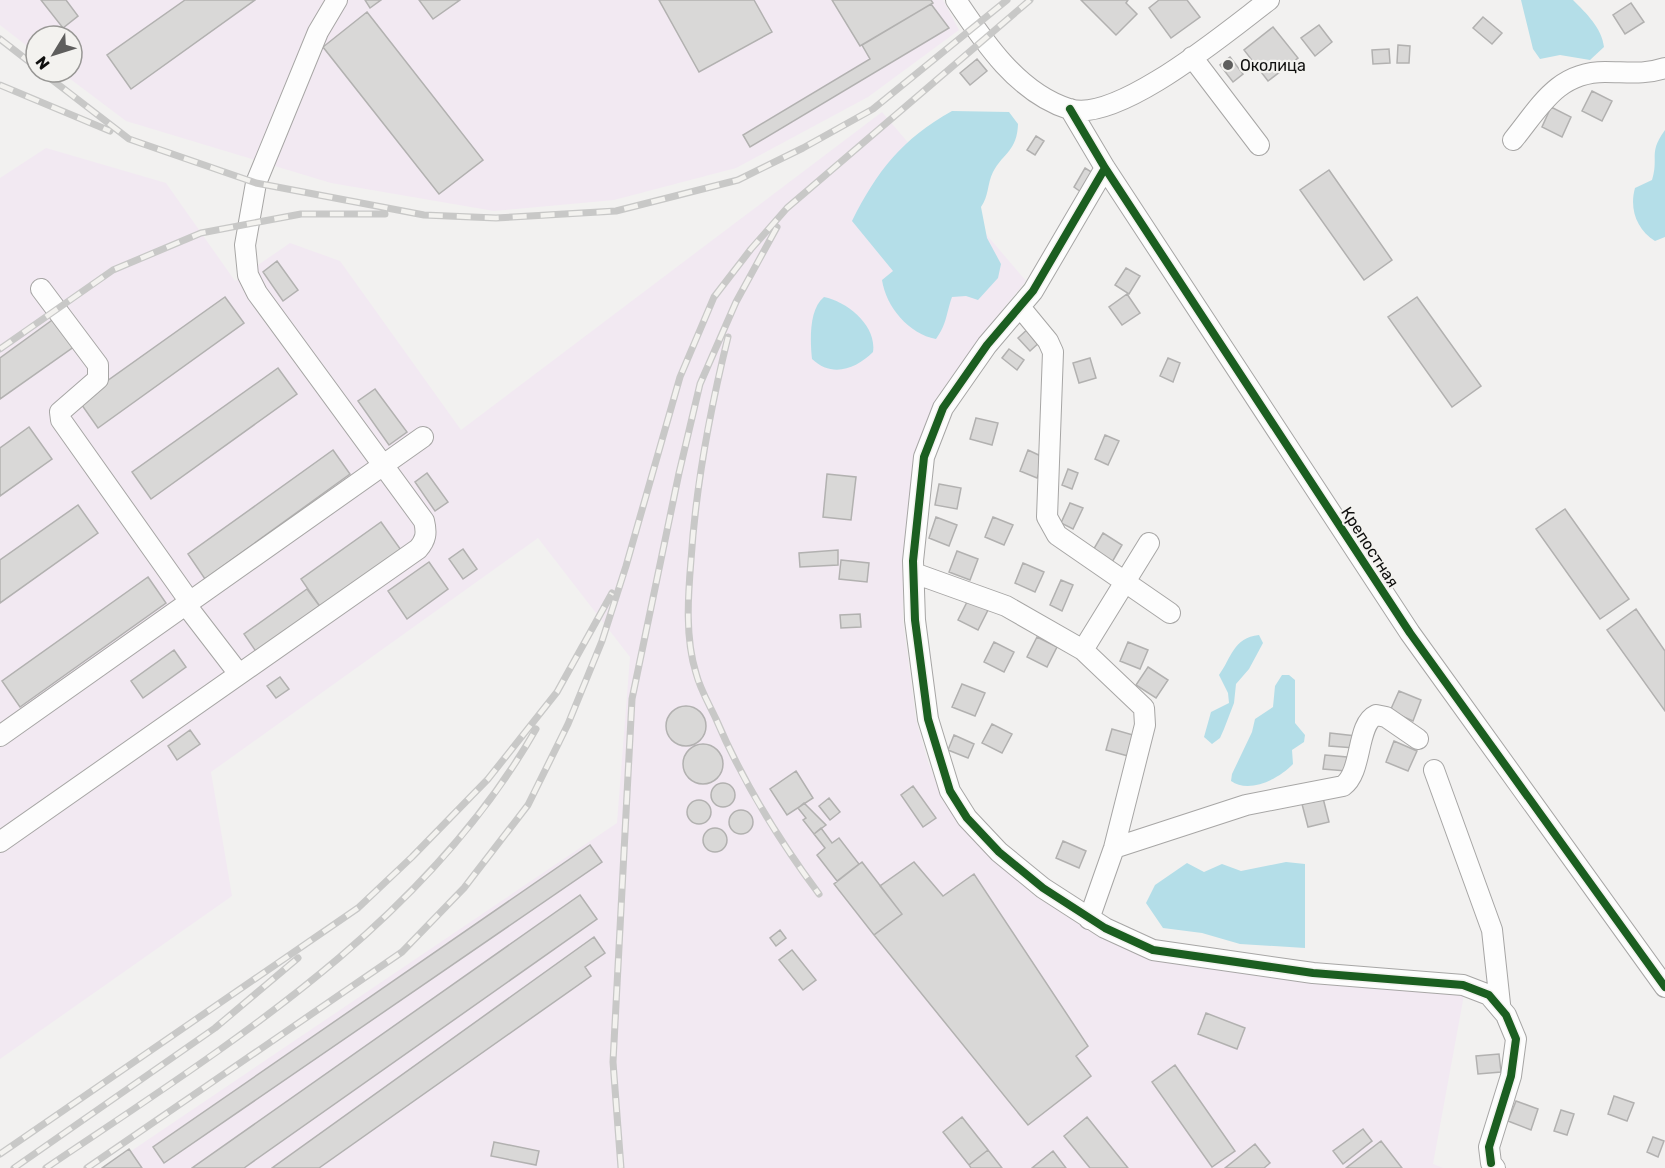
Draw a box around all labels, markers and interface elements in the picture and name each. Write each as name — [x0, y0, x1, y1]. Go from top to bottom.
north arrow — [24, 24, 84, 84]
text: N — [32, 53, 54, 73]
place label: Околица — [1240, 56, 1306, 75]
marker: Околица — [1221, 58, 1235, 72]
street label: Крепостная — [1337, 503, 1403, 591]

